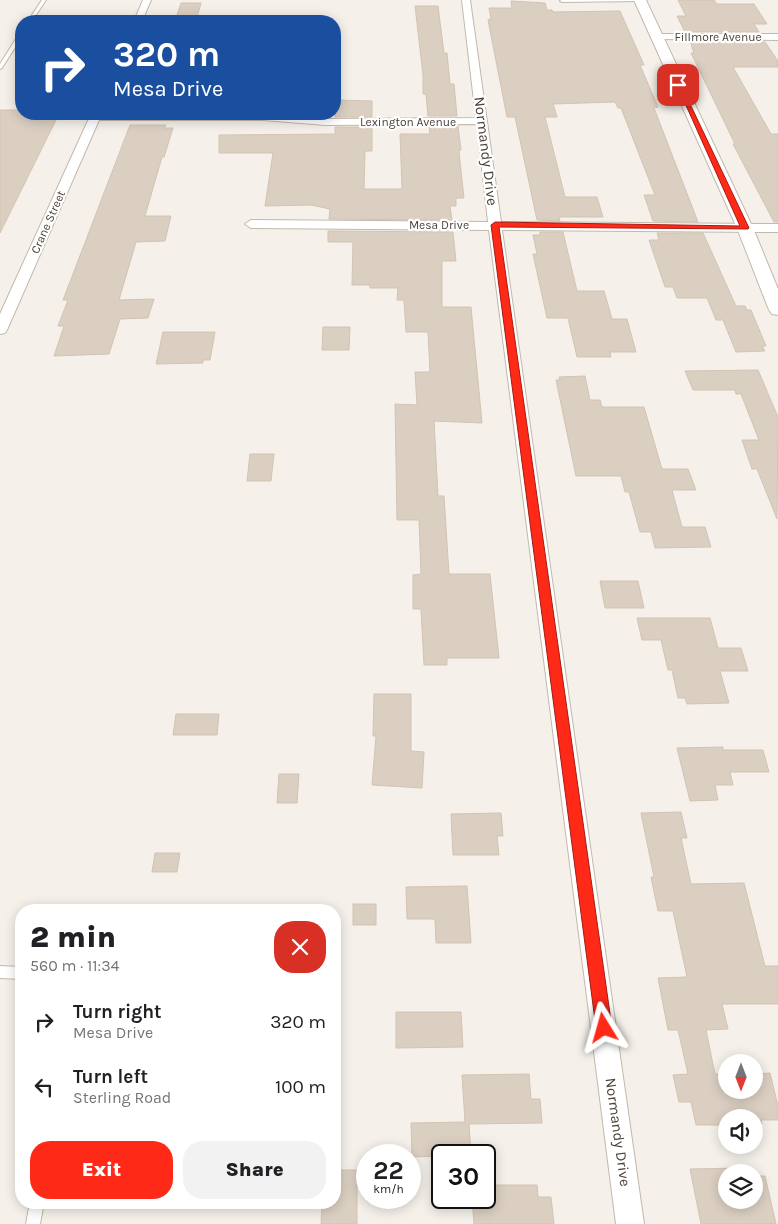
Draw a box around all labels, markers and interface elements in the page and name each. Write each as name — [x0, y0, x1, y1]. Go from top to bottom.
street label: Fillmore Avenue — [674, 30, 762, 44]
text: 320 m — [113, 34, 220, 75]
icon: right — [30, 35, 95, 100]
pin — [657, 64, 699, 106]
icon: arrive — [664, 71, 692, 99]
text: Mesa Drive — [113, 76, 223, 102]
street label: Normandy Drive — [470, 95, 502, 207]
street label: Lexington Avenue — [360, 115, 456, 129]
street label: Crane Street — [28, 188, 68, 256]
street label: Mesa Drive — [409, 218, 469, 232]
text: 2 min — [30, 919, 116, 955]
button: close — [274, 921, 326, 973]
text: 560 m · 11:34 — [30, 956, 120, 975]
text: Turn right — [73, 1001, 162, 1023]
position arrow — [577, 1001, 629, 1053]
icon: right — [30, 1008, 58, 1036]
text: 320 m — [270, 1011, 326, 1033]
text: Mesa Drive — [73, 1023, 153, 1042]
north arrow — [718, 1054, 762, 1099]
map controls — [718, 1054, 763, 1209]
text: Turn left — [73, 1066, 148, 1088]
icon: left — [30, 1073, 58, 1101]
text: 100 m — [275, 1076, 326, 1098]
street label: Normandy Drive — [601, 1076, 635, 1188]
text: Sterling Road — [73, 1088, 171, 1107]
button: sound — [718, 1109, 763, 1154]
button: Exit — [30, 1141, 173, 1199]
button: Share — [183, 1141, 326, 1199]
speed limit sign: 30 — [431, 1144, 496, 1209]
text: 22 — [373, 1156, 404, 1185]
button: layers — [718, 1164, 763, 1209]
text: km/h — [373, 1182, 404, 1196]

